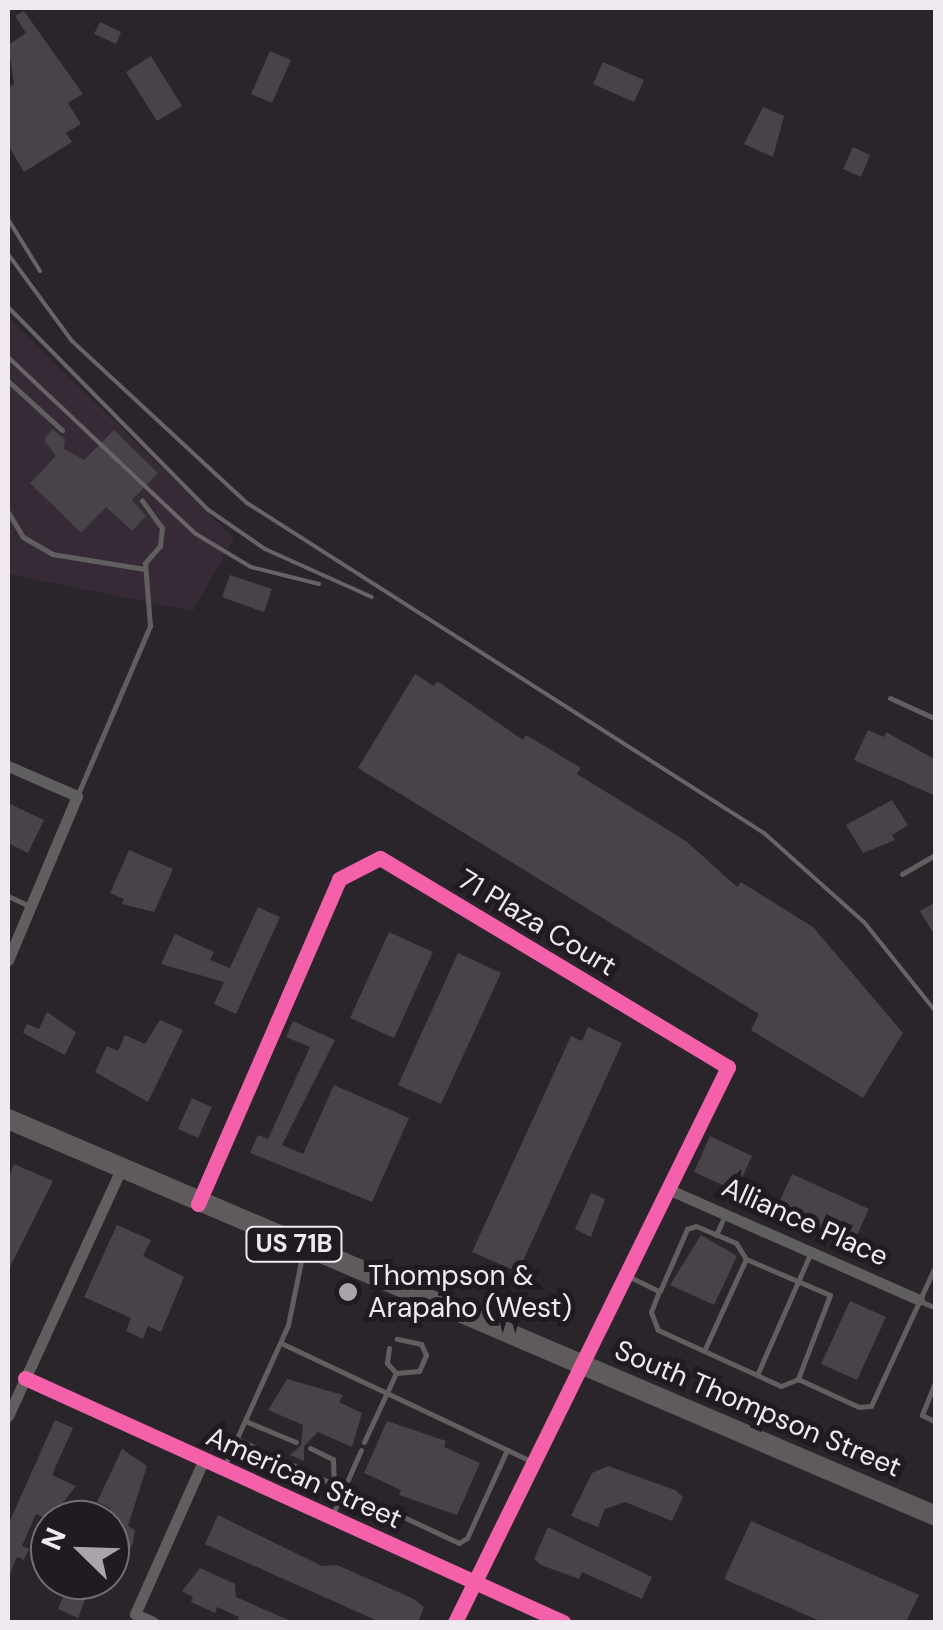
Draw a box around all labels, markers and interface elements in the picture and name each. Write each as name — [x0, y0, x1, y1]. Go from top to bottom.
street label: 71 Plaza Court — [452, 863, 622, 983]
street label: Alliance Place — [717, 1170, 893, 1274]
road number: US 71B — [244, 1224, 344, 1264]
place label: Thompson & Arapaho (West) — [368, 1259, 572, 1325]
marker: Thompson & Arapaho (West) — [337, 1281, 359, 1303]
street label: South Thompson Street — [610, 1333, 906, 1485]
street label: American Street — [201, 1420, 407, 1536]
north arrow — [30, 1500, 130, 1600]
text: N — [33, 1522, 75, 1555]

